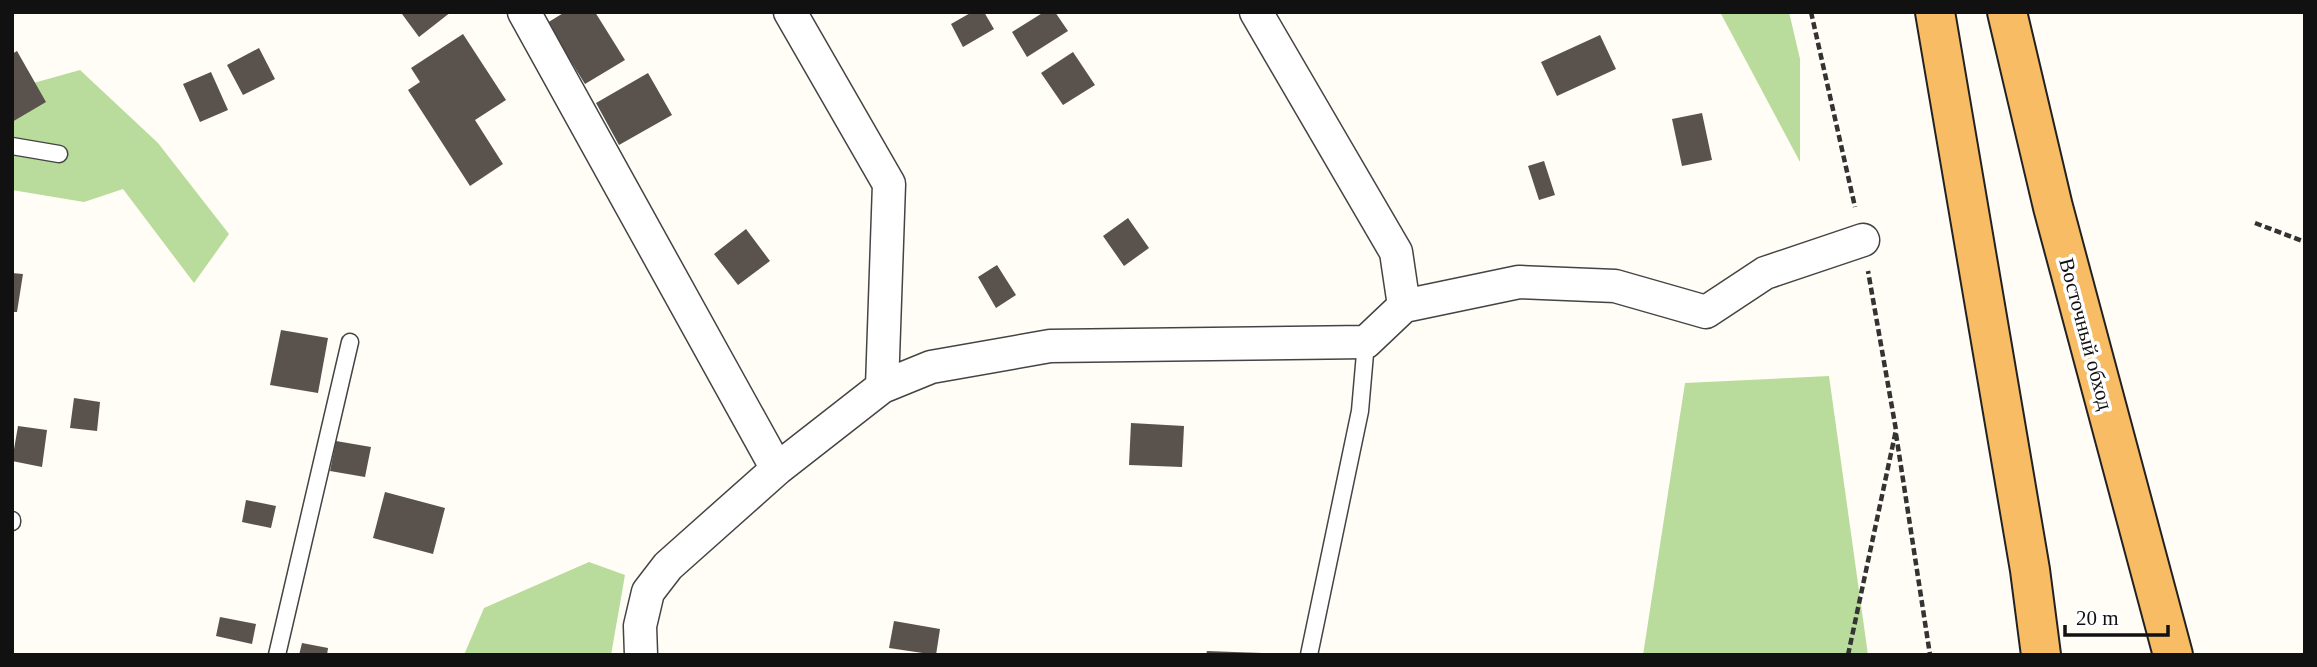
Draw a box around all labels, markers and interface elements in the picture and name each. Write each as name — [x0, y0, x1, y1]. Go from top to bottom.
street label: Восточный обход — [2054, 255, 2118, 413]
scale bar — [2065, 594, 2168, 638]
text: 20 m — [2076, 606, 2119, 630]

